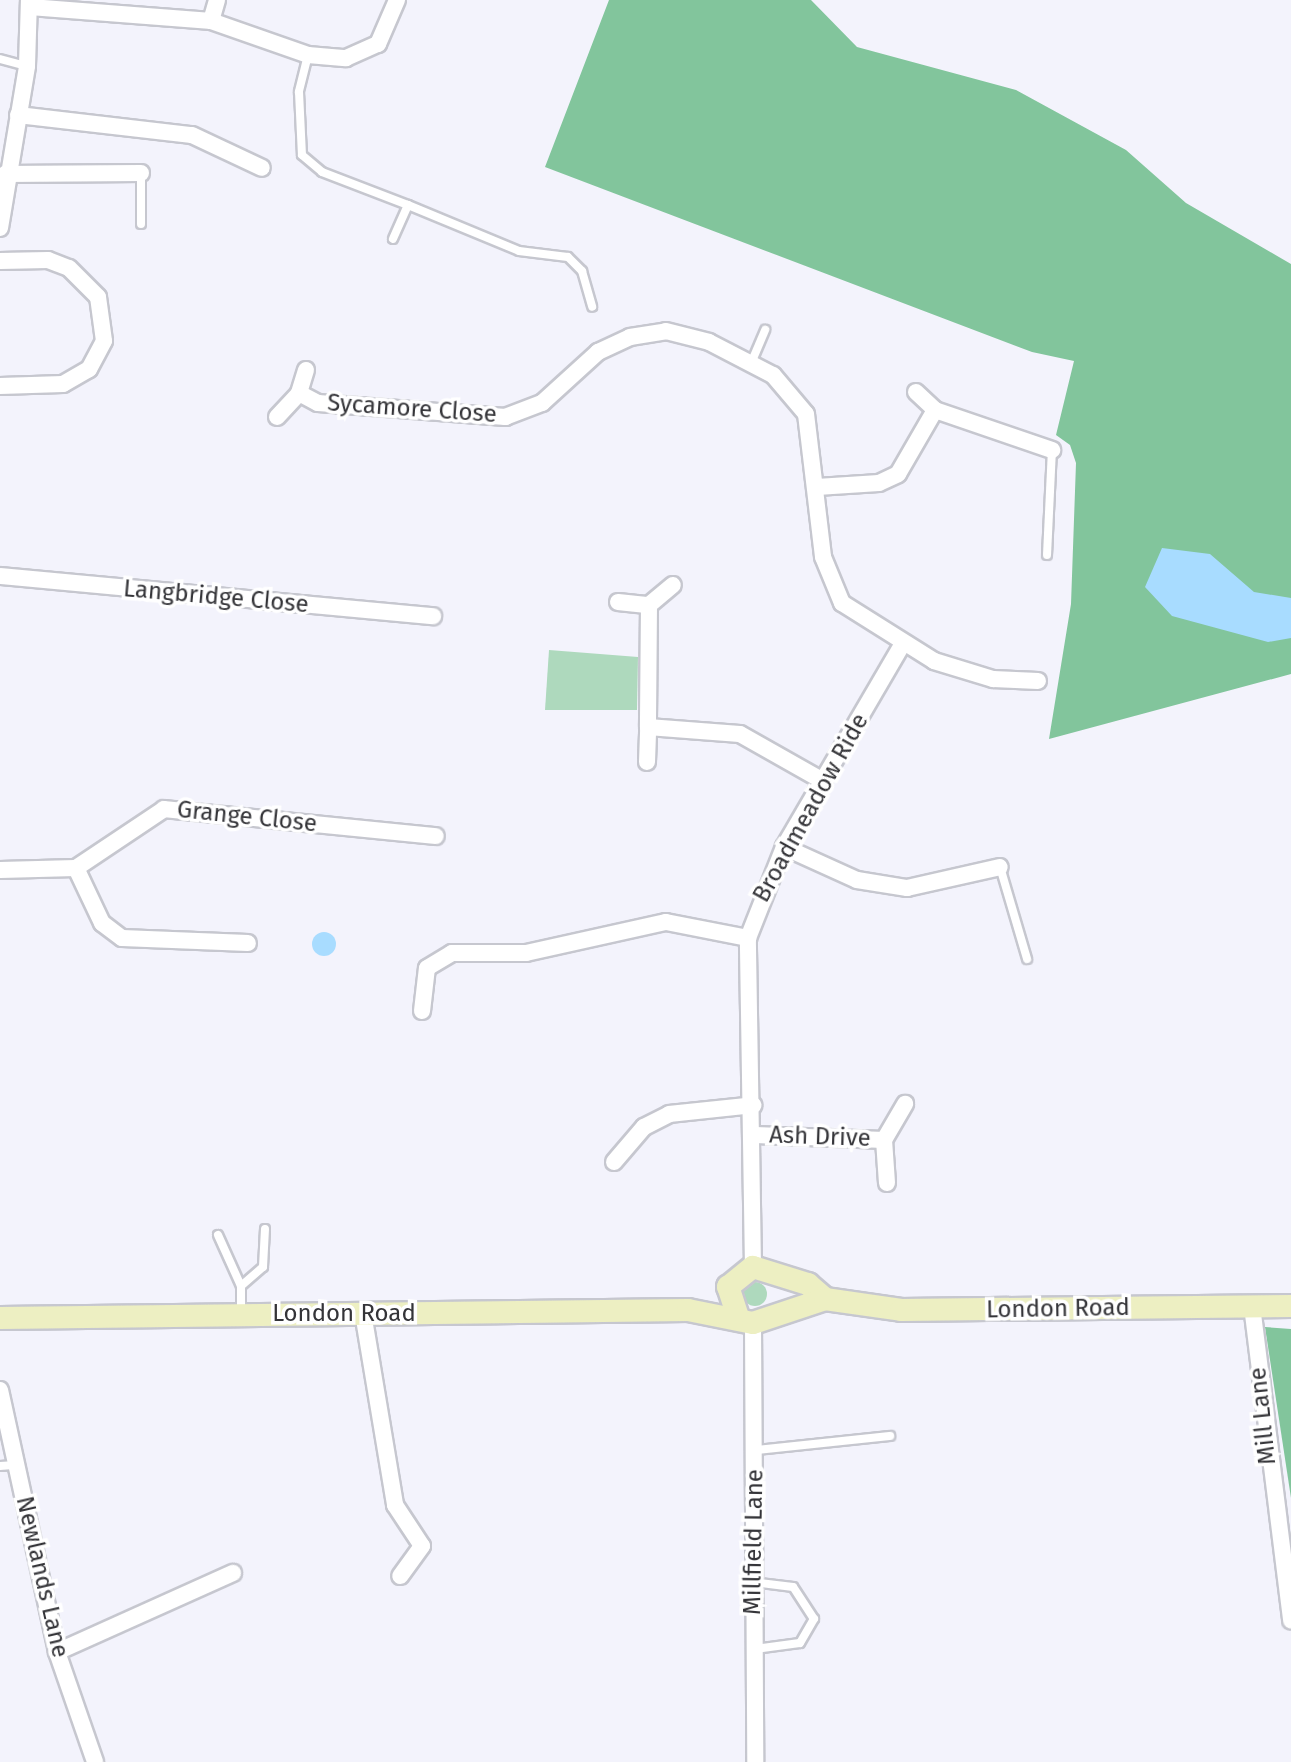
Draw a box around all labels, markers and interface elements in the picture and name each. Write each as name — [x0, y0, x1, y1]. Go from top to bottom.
street label: Sycamore Close — [326, 389, 498, 429]
street label: Langbridge Close — [122, 575, 310, 619]
street label: Broadmeadow Ride — [747, 709, 875, 907]
street label: Grange Close — [176, 795, 318, 839]
street label: Ash Drive — [769, 1121, 871, 1153]
street label: London Road — [986, 1293, 1130, 1325]
street label: London Road — [272, 1300, 416, 1328]
street label: Mill Lane — [1244, 1366, 1282, 1466]
street label: Millfield Lane — [738, 1469, 770, 1615]
street label: Newlands Lane — [9, 1494, 75, 1660]

